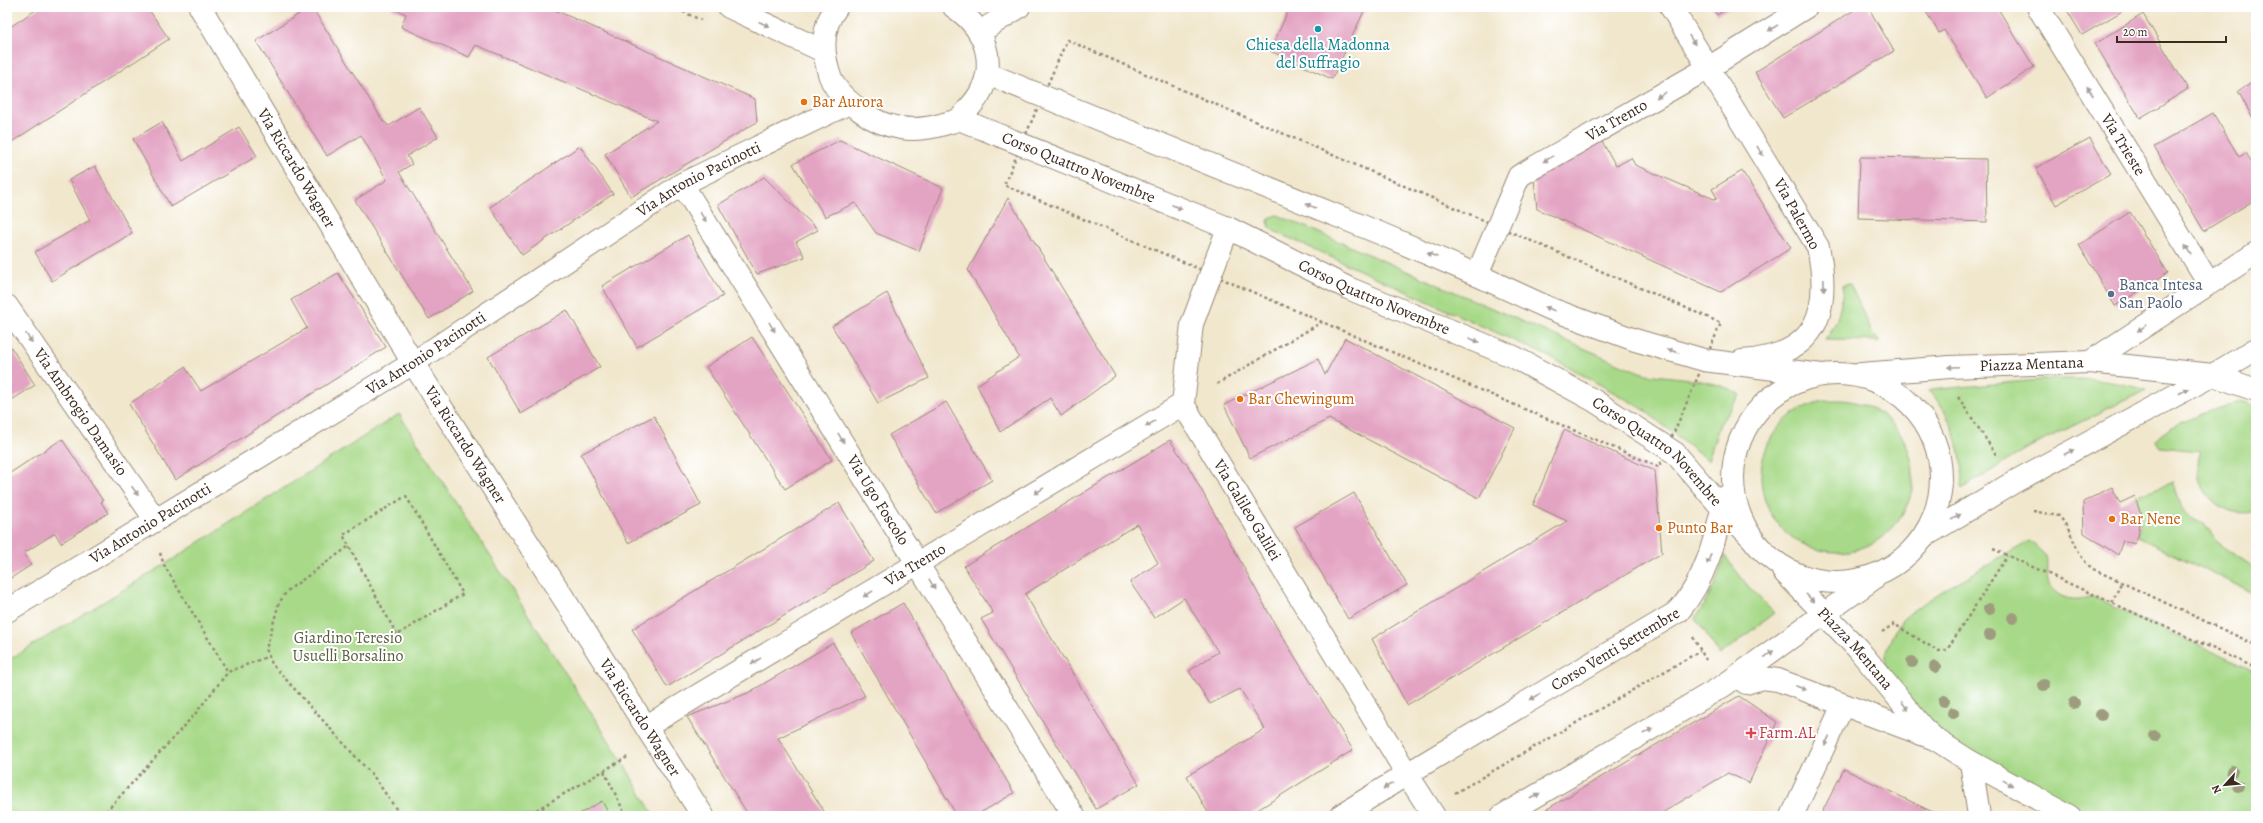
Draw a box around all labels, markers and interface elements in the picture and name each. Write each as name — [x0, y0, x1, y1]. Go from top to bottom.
scale bar — [2117, 18, 2226, 44]
one-way arrow — [758, 21, 770, 27]
marker: Chiesa della Madonna del Suffragio — [1313, 24, 1323, 34]
one-way arrow — [1767, 24, 1778, 31]
text: 20 m — [2123, 24, 2147, 40]
place label: Chiesa della Madonna del Suffragio — [1246, 34, 1390, 74]
one-way arrow — [1689, 34, 1696, 46]
one-way arrow — [2087, 85, 2094, 97]
place label: Bar Aurora — [812, 91, 884, 113]
one-way arrow — [1655, 91, 1667, 98]
street label: Via Trento — [1581, 94, 1652, 147]
marker: Bar Aurora — [799, 97, 809, 107]
street label: Via Riccardo Wagner — [252, 103, 341, 232]
street label: Via Trieste — [2095, 109, 2151, 180]
street label: Corso Quattro Novembre — [998, 126, 1159, 208]
street label: Via Antonio Pacinotti — [632, 136, 765, 223]
one-way arrow — [1757, 145, 1764, 157]
one-way arrow — [1542, 156, 1554, 163]
street label: Via Palermo — [1768, 173, 1826, 254]
one-way arrow — [1305, 202, 1317, 208]
one-way arrow — [1171, 204, 1183, 210]
one-way arrow — [699, 212, 707, 222]
one-way arrow — [2185, 244, 2192, 255]
one-way arrow — [1425, 252, 1437, 258]
street label: Corso Quattro Novembre — [1294, 254, 1453, 340]
place label: Banca Intesa San Paolo — [2119, 274, 2203, 314]
one-way arrow — [1821, 279, 1827, 292]
marker: Banca Intesa San Paolo — [2106, 289, 2116, 299]
one-way arrow — [1544, 305, 1556, 311]
street label: Via Antonio Pacinotti — [361, 306, 490, 401]
one-way arrow — [768, 322, 776, 332]
one-way arrow — [2136, 324, 2147, 332]
one-way arrow — [25, 332, 33, 343]
one-way arrow — [1468, 338, 1480, 344]
street label: Via Ambrogio Damasio — [28, 343, 133, 480]
one-way arrow — [1667, 348, 1679, 354]
street label: Piazza Mentana — [1979, 351, 2085, 377]
one-way arrow — [1946, 364, 1959, 370]
street label: Via Riccardo Wagner — [419, 381, 511, 508]
place label: Bar Chewingum — [1248, 388, 1355, 410]
one-way arrow — [2178, 388, 2190, 394]
street label: Corso Quattro Novembre — [1588, 391, 1727, 511]
marker: Bar Chewingum — [1235, 394, 1245, 404]
one-way arrow — [1144, 420, 1156, 427]
one-way arrow — [837, 432, 844, 444]
one-way arrow — [2063, 449, 2075, 456]
street label: Via Ugo Foscolo — [841, 450, 914, 550]
street label: Via Galileo Galilei — [1208, 454, 1286, 565]
street label: Via Antonio Pacinotti — [85, 478, 215, 570]
one-way arrow — [131, 485, 139, 496]
one-way arrow — [1034, 487, 1044, 495]
place label: Bar Nene — [2120, 508, 2181, 530]
one-way arrow — [1950, 513, 1962, 520]
marker: Bar Nene — [2107, 514, 2117, 524]
place label: Punto Bar — [1667, 517, 1733, 539]
marker: Punto Bar — [1654, 523, 1664, 533]
street label: Via Trento — [880, 538, 950, 592]
one-way arrow — [1705, 553, 1711, 565]
one-way arrow — [928, 578, 935, 590]
one-way arrow — [862, 591, 874, 598]
one-way arrow — [1805, 593, 1815, 603]
street label: Corso Venti Settembre — [1547, 602, 1684, 696]
street label: Piazza Mentana — [1812, 602, 1898, 695]
park label: Giardino Teresio Usuelli Borsalino — [292, 627, 404, 667]
one-way arrow — [1764, 650, 1775, 658]
street label: Via Riccardo Wagner — [594, 654, 686, 781]
one-way arrow — [750, 658, 762, 665]
one-way arrow — [1795, 686, 1807, 692]
one-way arrow — [1529, 693, 1541, 700]
one-way arrow — [1900, 701, 1909, 712]
place label: Farm.AL — [1759, 722, 1817, 744]
one-way arrow — [1642, 727, 1654, 734]
marker: Farm.AL — [1746, 728, 1756, 738]
one-way arrow — [1824, 735, 1830, 746]
north arrow — [2205, 765, 2245, 805]
one-way arrow — [2002, 779, 2014, 786]
one-way arrow — [1382, 782, 1394, 789]
text: N — [2208, 782, 2225, 796]
one-way arrow — [1529, 793, 1541, 800]

